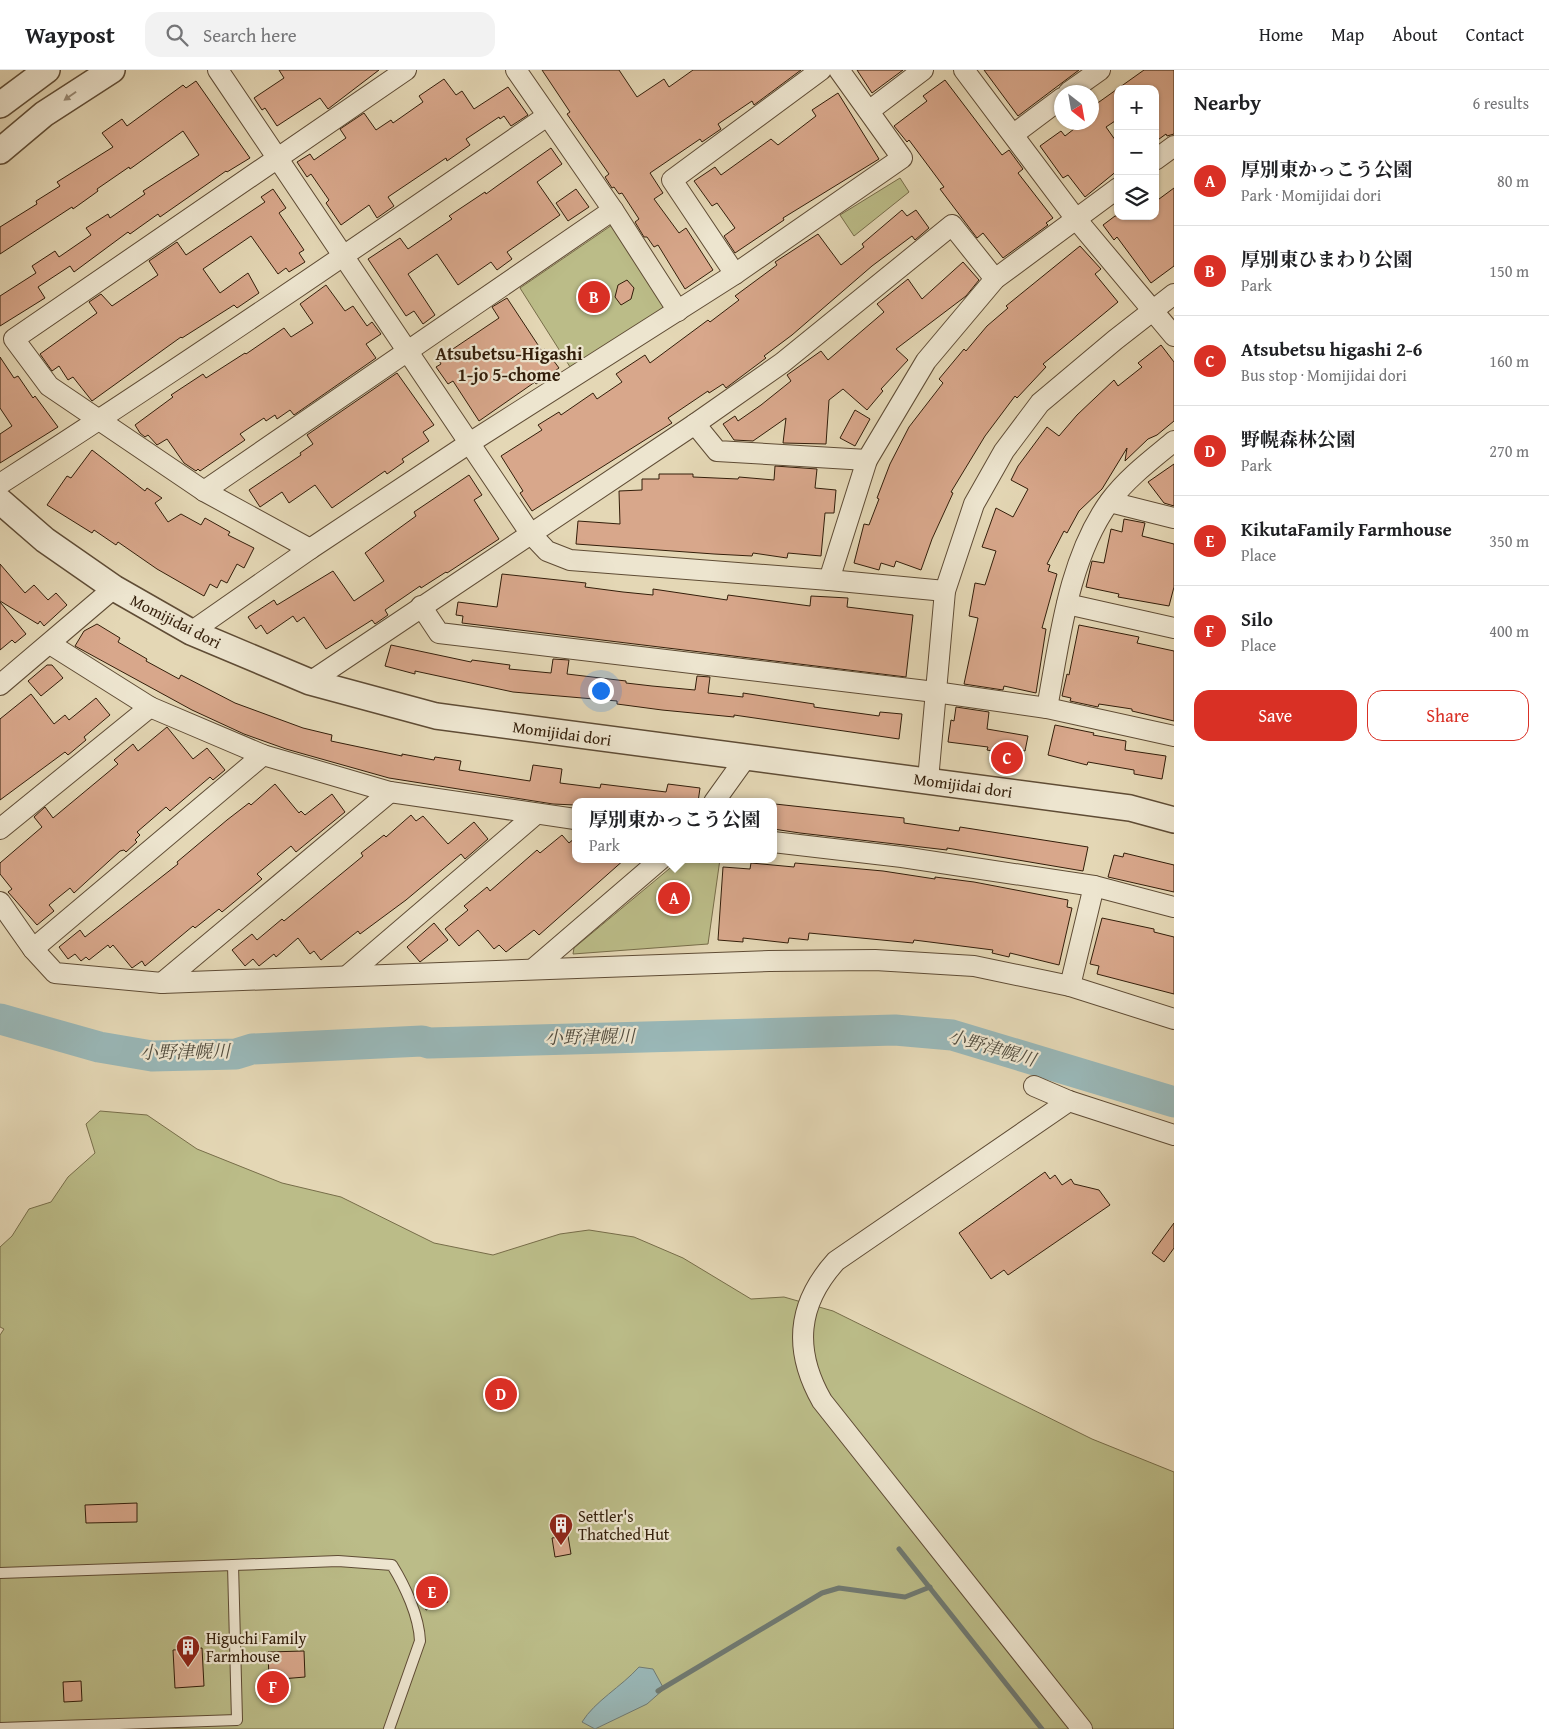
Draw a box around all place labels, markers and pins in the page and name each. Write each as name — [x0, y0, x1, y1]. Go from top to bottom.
pin: B — [578, 278, 610, 316]
pin: C — [991, 739, 1023, 777]
pin: A — [658, 879, 690, 917]
pin: D — [485, 1375, 517, 1413]
place label: Settler's Thatched Hut — [578, 1504, 670, 1546]
building icon: Settler's Thatched Hut — [548, 1512, 574, 1546]
pin: E — [416, 1573, 448, 1611]
place label: Higuchi Family Farmhouse — [206, 1626, 306, 1668]
building icon: Higuchi Family Farmhouse — [175, 1634, 201, 1668]
pin: F — [257, 1668, 289, 1706]

